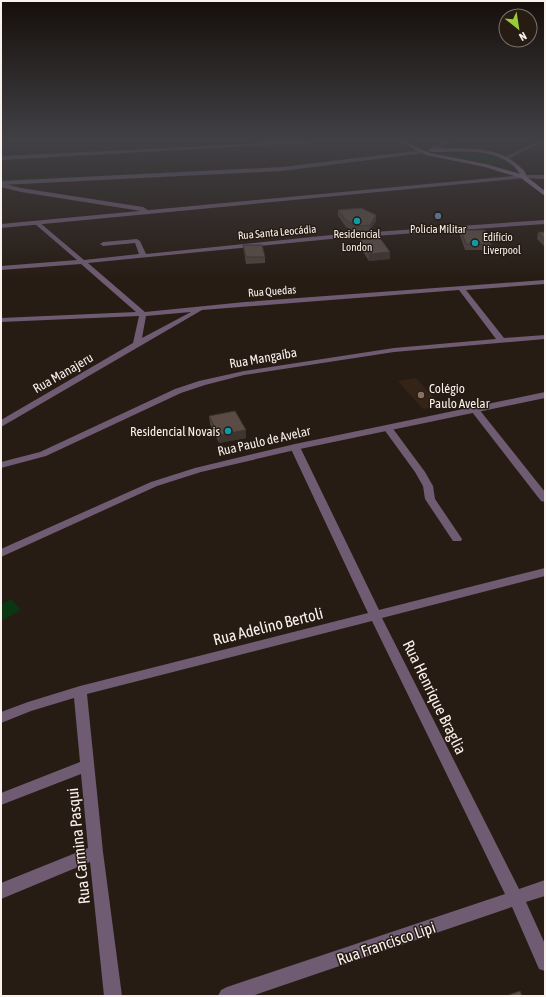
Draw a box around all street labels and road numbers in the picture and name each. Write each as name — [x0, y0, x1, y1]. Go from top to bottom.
street label: Rua Santa Leocádia — [237, 223, 317, 241]
street label: Rua Quedas — [247, 283, 297, 299]
street label: Rua Mangaíba — [228, 345, 298, 371]
street label: Rua Manajeru — [30, 350, 96, 396]
street label: Rua Paulo de Avelar — [216, 423, 312, 459]
street label: Rua Adelino Bertoli — [211, 604, 325, 648]
street label: Rua Henrique Braglia — [399, 637, 470, 757]
street label: Rua Carmina Pasqui — [63, 787, 94, 905]
street label: Rua Francisco Lipi — [334, 918, 438, 969]

